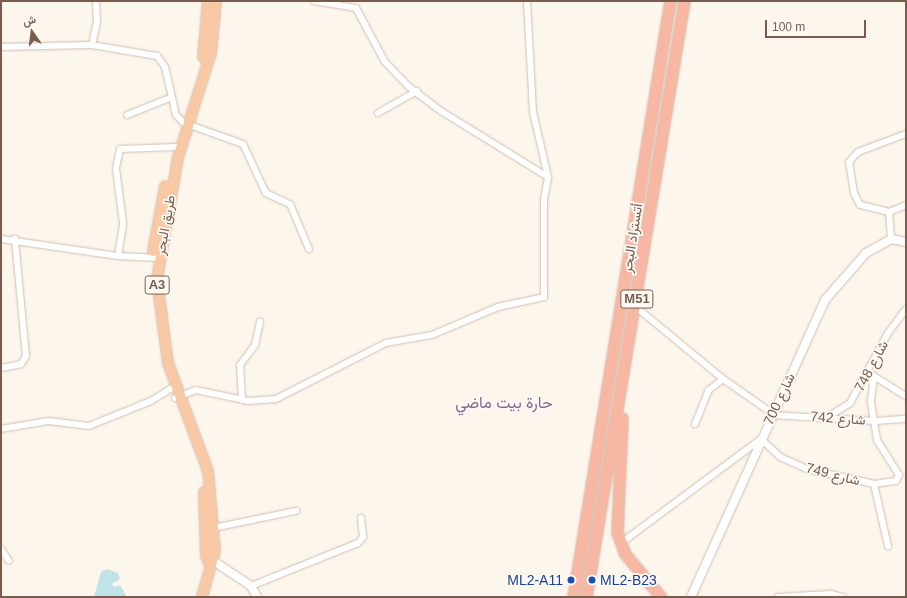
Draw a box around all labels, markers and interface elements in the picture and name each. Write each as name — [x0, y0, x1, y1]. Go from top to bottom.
north arrow — [12, 12, 52, 52]
scale bar — [767, 12, 868, 38]
text: ش — [21, 13, 37, 28]
text: 100 m — [772, 20, 805, 34]
street label: طريق البحر — [151, 194, 179, 256]
street label: أتستراد البحر — [618, 202, 646, 274]
road number: A3 — [144, 274, 170, 296]
road number: M51 — [620, 288, 654, 310]
street label: شارع 748 — [851, 338, 891, 394]
street label: شارع 700 — [760, 370, 798, 428]
district label: حارة بيت ماضي — [455, 393, 553, 413]
street label: شارع 742 — [810, 408, 866, 428]
street label: شارع 749 — [804, 459, 862, 489]
place label: ML2-A11 — [507, 572, 563, 588]
place label: ML2-B23 — [600, 572, 657, 588]
marker: ML2-A11 — [566, 575, 576, 585]
marker: ML2-B23 — [587, 575, 597, 585]

